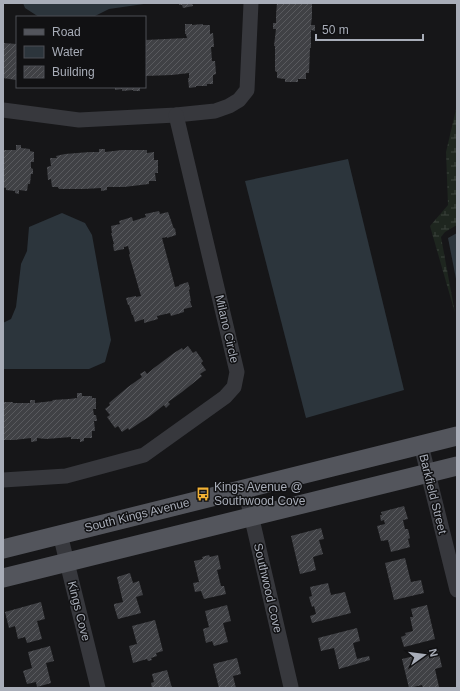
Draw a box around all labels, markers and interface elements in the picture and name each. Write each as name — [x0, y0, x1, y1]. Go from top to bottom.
legend — [16, 16, 146, 88]
scale bar — [316, 16, 423, 42]
text: 50 m — [322, 23, 349, 37]
text: Road — [52, 25, 81, 39]
text: Water — [52, 45, 84, 59]
text: Building — [52, 65, 95, 79]
street label: Milano Circle — [212, 294, 242, 365]
street label: Barkfield Street — [416, 453, 450, 536]
place label: Kings Avenue @ Southwood Cove — [214, 480, 306, 508]
bus stop icon: Kings Avenue @ Southwood Cove — [195, 486, 211, 502]
street label: South Kings Avenue — [83, 495, 191, 535]
street label: Southwood Cove — [251, 542, 285, 634]
street label: Kings Cove — [65, 580, 93, 643]
north arrow — [404, 635, 444, 675]
text: N — [427, 647, 440, 658]

